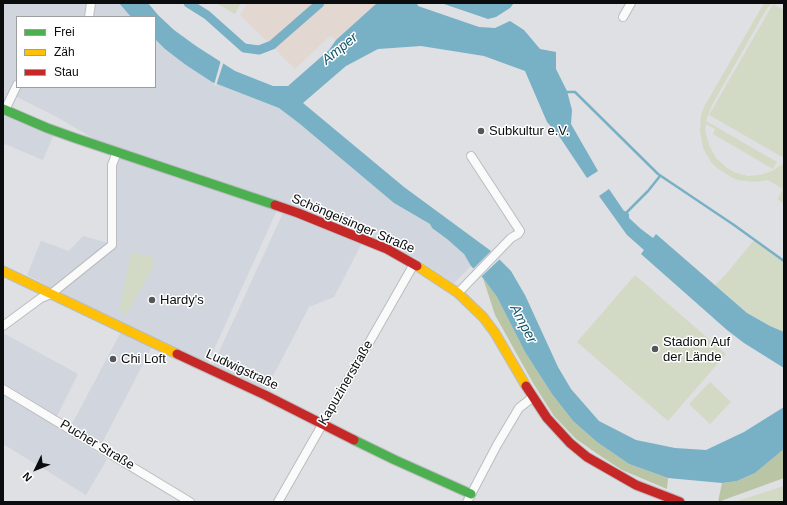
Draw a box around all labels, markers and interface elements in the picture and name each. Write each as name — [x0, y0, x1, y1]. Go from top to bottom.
legend — [16, 16, 156, 88]
text: Frei — [54, 25, 75, 39]
water label: Amper — [319, 29, 361, 69]
text: Zäh — [54, 45, 75, 59]
text: Stau — [54, 65, 79, 79]
place label: Subkultur e.V. — [489, 123, 569, 139]
marker: Subkultur e.V. — [476, 126, 486, 136]
street label: Schöngeisinger Straße — [289, 191, 417, 257]
place label: Hardy's — [160, 292, 204, 308]
marker: Hardy's — [147, 295, 157, 305]
water label: Amper — [506, 302, 540, 346]
place label: Stadion Auf der Lände — [663, 334, 730, 365]
street label: Kapuzinerstraße — [315, 338, 377, 428]
marker: Stadion Auf der Lände — [650, 344, 660, 354]
street label: Ludwigstraße — [203, 346, 281, 394]
place label: Chi Loft — [121, 351, 166, 367]
marker: Chi Loft — [108, 354, 118, 364]
street label: Pucher Straße — [57, 417, 137, 473]
north arrow — [16, 449, 56, 489]
text: N — [20, 470, 34, 484]

